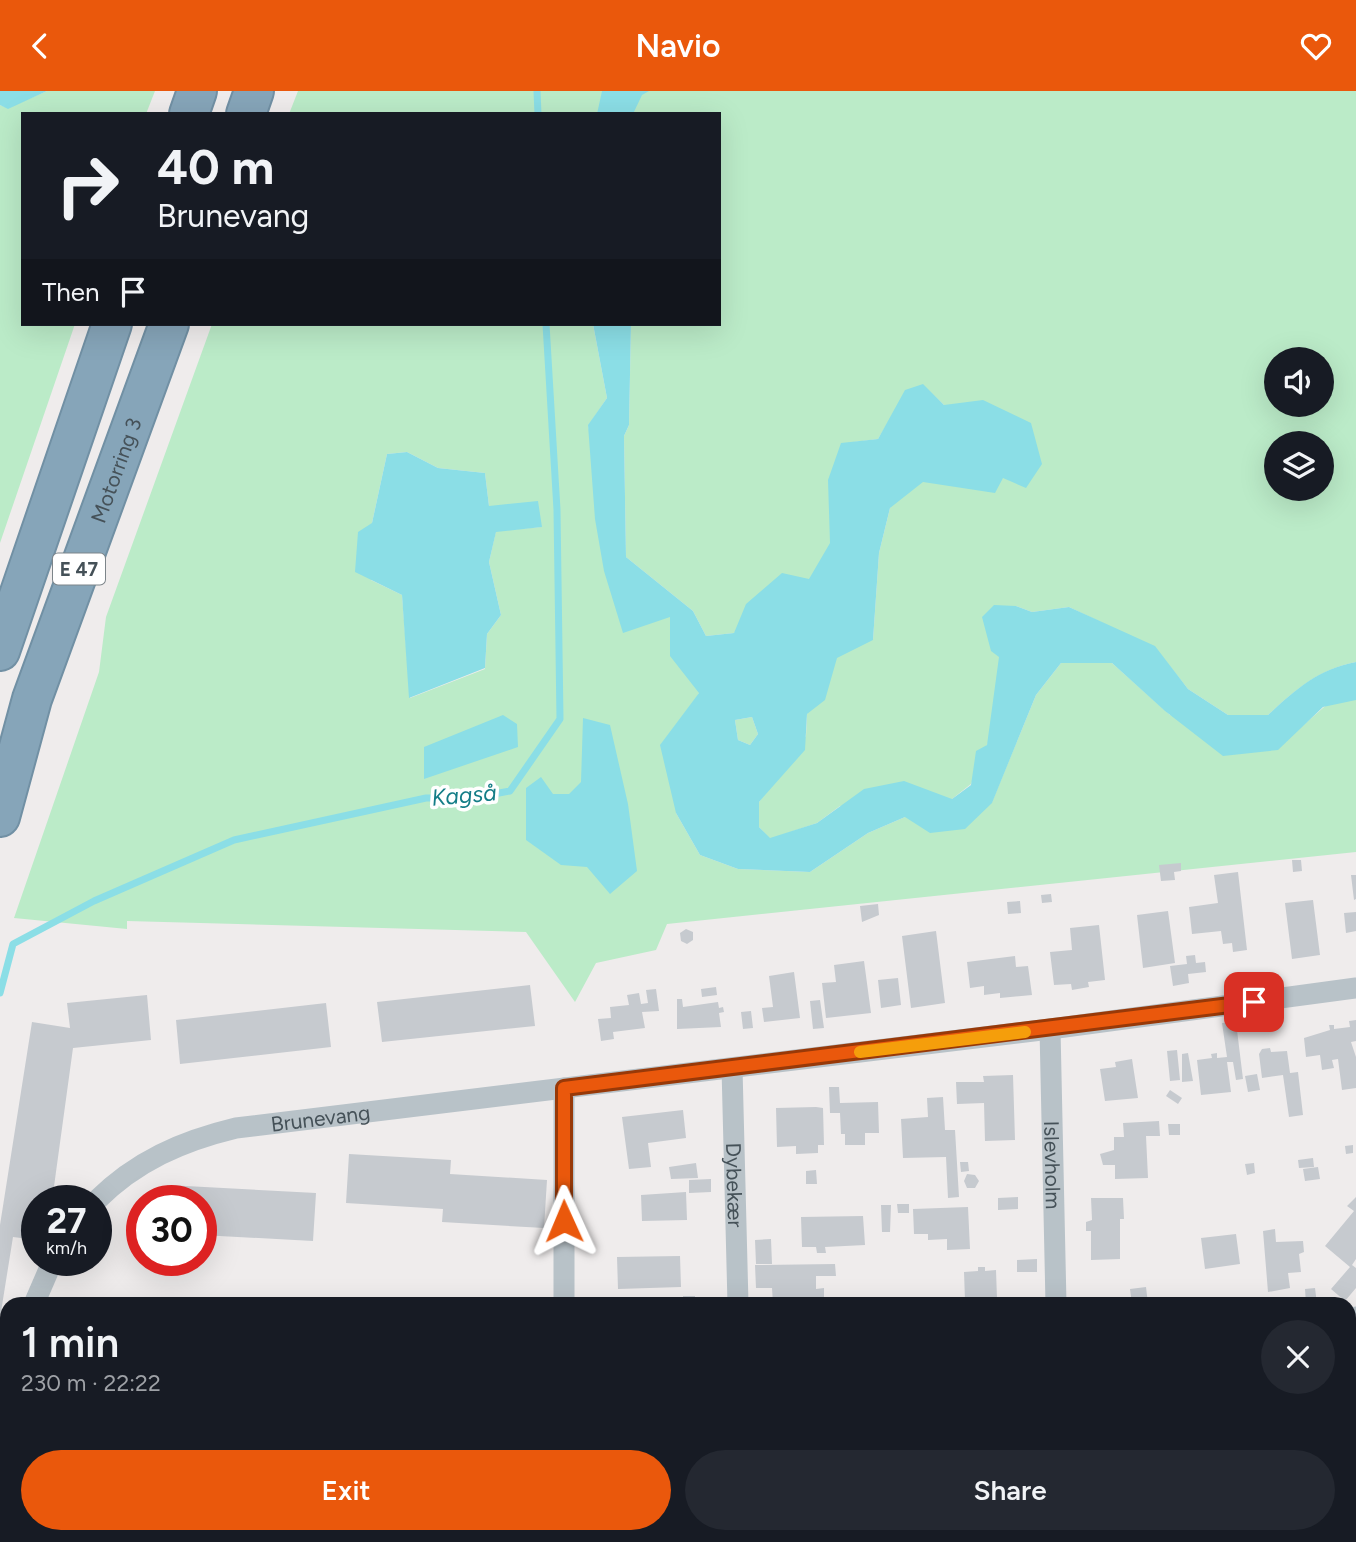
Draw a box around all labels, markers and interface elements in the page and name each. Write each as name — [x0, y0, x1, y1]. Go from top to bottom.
icon: back — [21, 27, 59, 65]
text: Navio — [635, 27, 721, 65]
icon: heart — [1297, 27, 1335, 65]
text: 40 m — [157, 137, 274, 196]
icon: right — [42, 140, 133, 231]
text: Brunevang — [157, 197, 309, 235]
icon: arrive — [114, 273, 152, 311]
text: Then — [42, 276, 100, 308]
map controls — [1264, 347, 1334, 501]
button: sound — [1264, 347, 1334, 417]
street label: Motorring 3 — [85, 414, 146, 526]
button: layers — [1264, 431, 1334, 501]
road number: E 47 — [53, 554, 105, 585]
water label: Kagså — [430, 778, 498, 812]
pin — [1224, 972, 1284, 1032]
icon: arrive — [1235, 983, 1273, 1021]
street label: Brunevang — [269, 1099, 372, 1136]
street label: Islevholm — [1040, 1120, 1066, 1210]
street label: Dybekær — [721, 1142, 749, 1228]
position arrow — [527, 1184, 601, 1258]
speed limit sign: 30 — [126, 1185, 217, 1276]
text: 27 — [47, 1200, 86, 1242]
text: km/h — [46, 1237, 87, 1259]
text: 1 min — [21, 1317, 119, 1368]
button: close — [1261, 1320, 1335, 1394]
text: 230 m · 22:22 — [21, 1369, 161, 1397]
button: Exit — [21, 1450, 671, 1530]
button: Share — [685, 1450, 1335, 1530]

